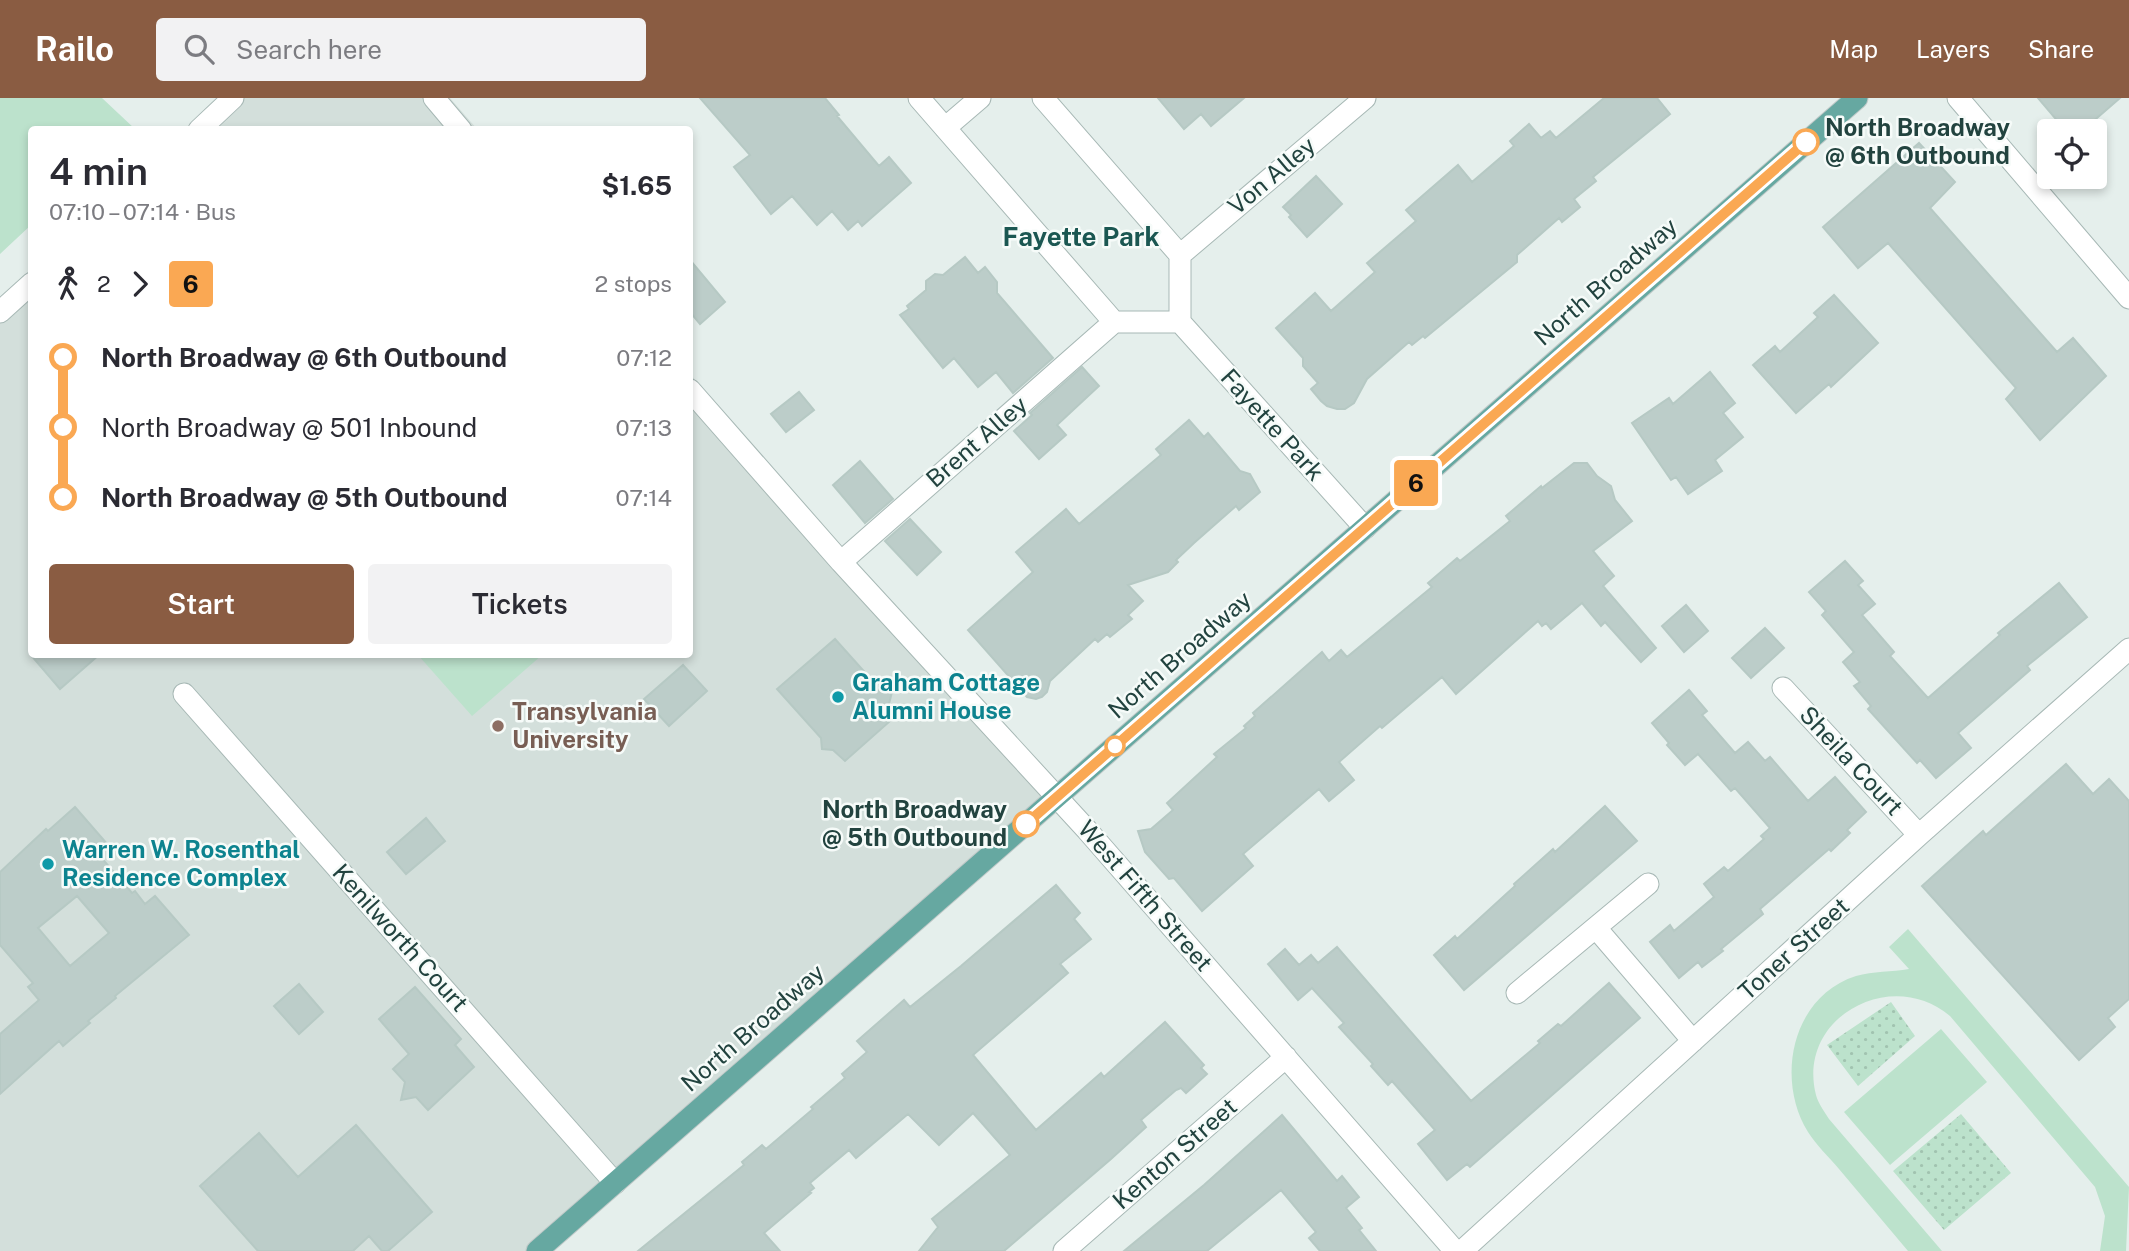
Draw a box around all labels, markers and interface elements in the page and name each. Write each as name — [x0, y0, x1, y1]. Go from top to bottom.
search box — [156, 18, 646, 81]
text: Railo — [35, 30, 114, 68]
icon: search — [180, 30, 218, 68]
text: Search here — [236, 34, 382, 65]
text: Map — [1829, 35, 1878, 63]
text: Layers — [1916, 35, 1990, 63]
text: Share — [2028, 35, 2094, 63]
place label: North Broadway @ 6th Outbound — [1825, 113, 2011, 169]
map controls — [2037, 119, 2107, 189]
button: locate — [2037, 119, 2107, 189]
marker: North Broadway @ 6th Outbound — [1793, 129, 1819, 155]
street label: Von Alley — [1222, 131, 1321, 220]
text: 4 min — [49, 149, 148, 194]
text: $1.65 — [601, 170, 672, 201]
text: 07:10 – 07:14 · Bus — [49, 198, 236, 225]
street label: North Broadway — [1528, 212, 1683, 351]
district label: Fayette Park — [1003, 221, 1159, 252]
icon: walk — [49, 265, 87, 303]
icon: forward — [121, 265, 159, 303]
text: 2 — [97, 270, 111, 297]
text: 6 — [183, 270, 199, 298]
text: 2 stops — [594, 270, 672, 297]
text: North Broadway @ 6th Outbound — [101, 342, 507, 373]
text: 07:12 — [616, 344, 672, 371]
street label: Fayette Park — [1215, 363, 1330, 486]
street label: Brent Alley — [920, 390, 1033, 493]
text: North Broadway @ 501 Inbound — [101, 412, 477, 443]
text: 07:13 — [615, 414, 672, 441]
line badge: 6 — [1393, 460, 1439, 506]
text: 6 — [1408, 469, 1424, 497]
text: North Broadway @ 5th Outbound — [101, 482, 507, 513]
text: 07:14 — [616, 484, 672, 511]
button: Start — [49, 564, 354, 644]
button: Tickets — [368, 564, 672, 644]
street label: North Broadway — [1102, 585, 1257, 724]
place label: Graham Cottage Alumni House — [852, 668, 1040, 724]
marker: Graham Cottage Alumni House — [830, 689, 846, 705]
place label: Transylvania University — [512, 697, 657, 753]
street label: Sheila Court — [1794, 700, 1909, 820]
marker: Transylvania University — [490, 718, 506, 734]
unlabelled marker — [1105, 736, 1125, 756]
place label: North Broadway @ 5th Outbound — [822, 795, 1007, 851]
marker: North Broadway @ 5th Outbound — [1013, 811, 1039, 837]
street label: West Fifth Street — [1073, 814, 1219, 976]
place label: Warren W. Rosenthal Residence Complex — [62, 835, 300, 891]
marker: Warren W. Rosenthal Residence Complex — [40, 856, 56, 872]
street label: Kenilworth Court — [327, 858, 474, 1017]
street label: Toner Street — [1732, 891, 1854, 1005]
street label: North Broadway — [675, 958, 830, 1097]
street label: Kenton Street — [1107, 1092, 1242, 1215]

